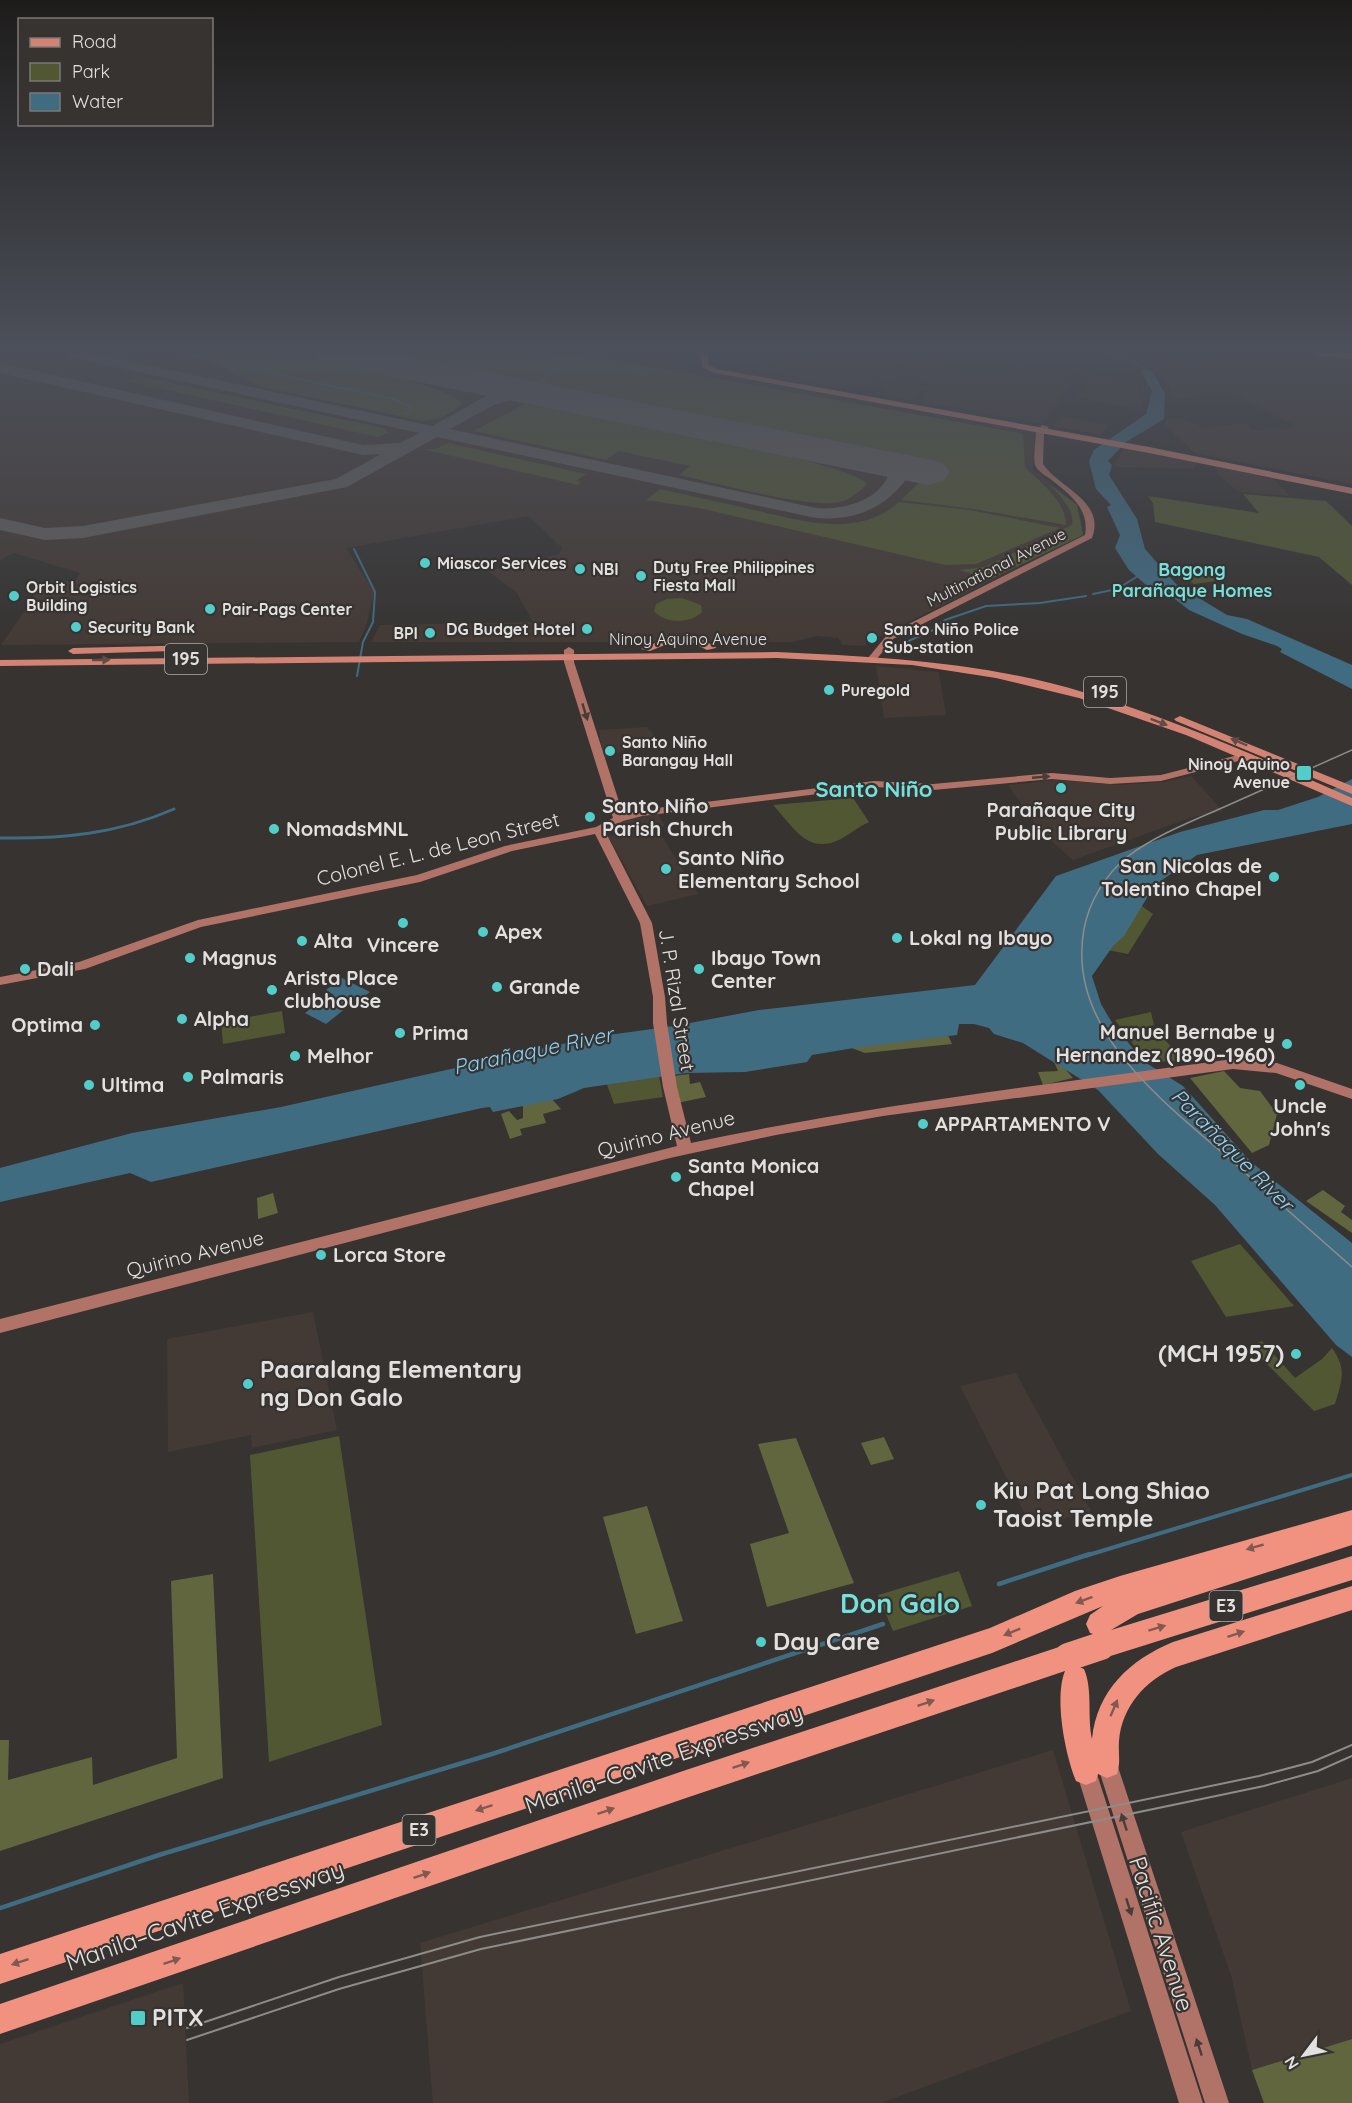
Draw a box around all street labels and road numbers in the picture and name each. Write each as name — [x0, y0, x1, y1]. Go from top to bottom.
street label: Multinational Avenue — [923, 523, 1069, 611]
street label: Ninoy Aquino Avenue — [609, 629, 767, 649]
road number: 195 — [165, 644, 207, 674]
road number: 195 — [1084, 677, 1126, 707]
street label: Colonel E. L. de Leon Street — [314, 806, 562, 891]
street label: J. P. Rizal Street — [654, 927, 701, 1073]
street label: Quirino Avenue — [595, 1104, 737, 1163]
street label: Quirino Avenue — [124, 1224, 266, 1283]
road number: E3 — [1210, 1591, 1242, 1621]
street label: Manila–Cavite Expressway — [521, 1696, 807, 1820]
road number: E3 — [402, 1815, 436, 1845]
street label: Pacific Avenue — [1123, 1852, 1201, 2015]
street label: Manila–Cavite Expressway — [62, 1853, 348, 1977]

